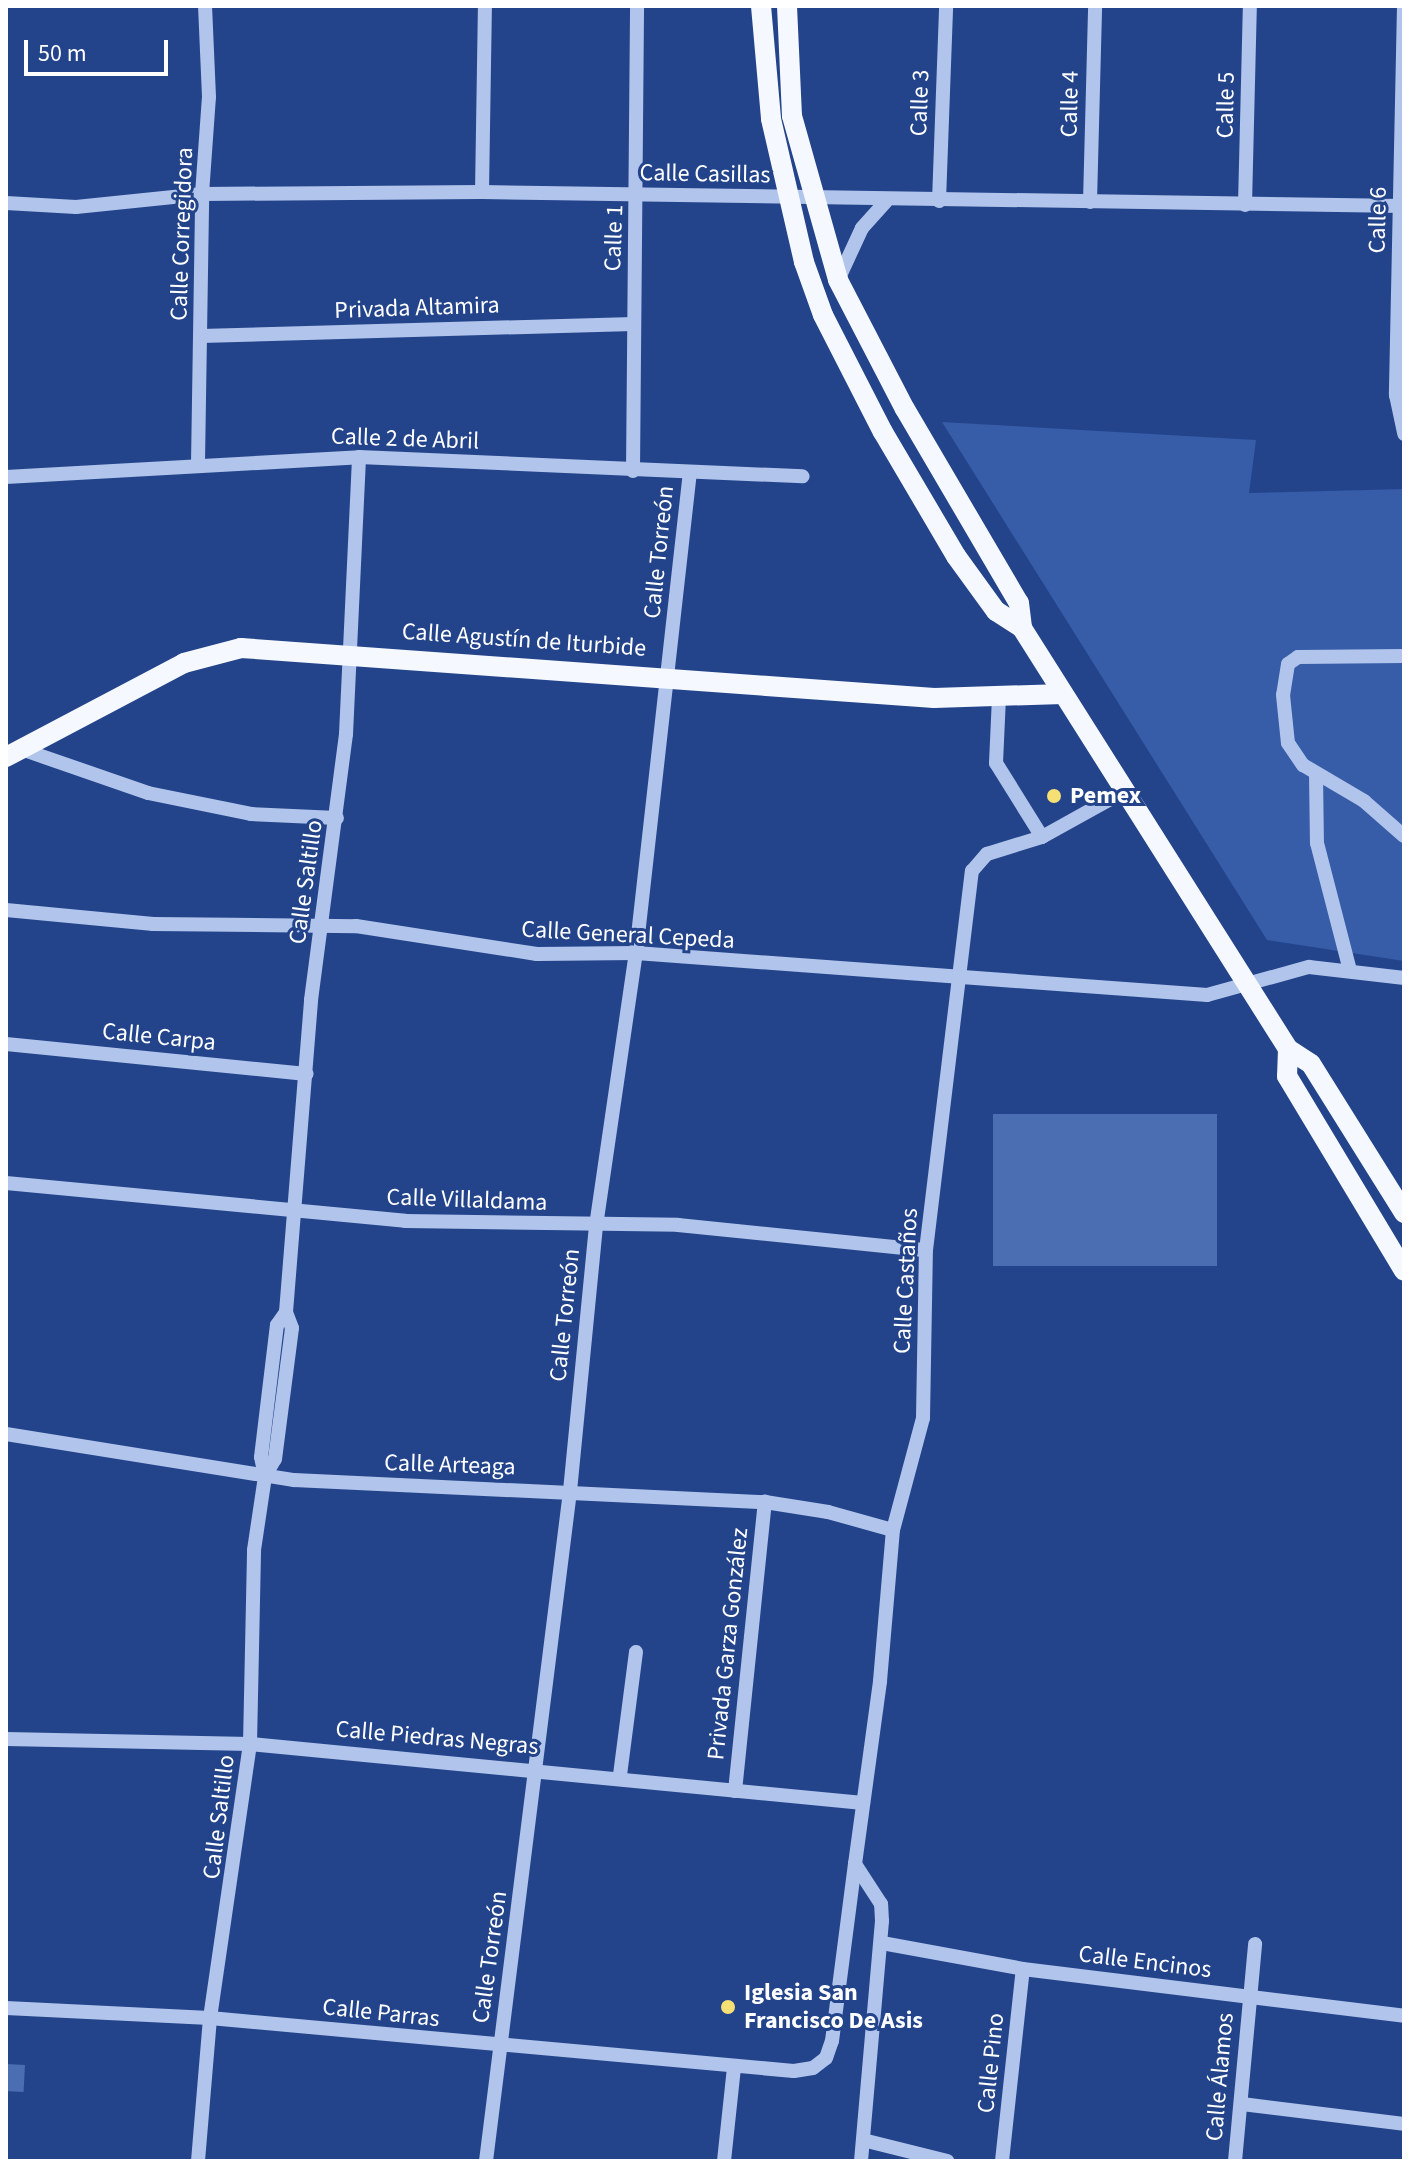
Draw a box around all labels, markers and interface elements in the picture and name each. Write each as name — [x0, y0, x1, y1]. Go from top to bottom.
scale bar — [28, 24, 172, 74]
text: 50 m — [38, 36, 87, 71]
street label: Calle 3 — [904, 69, 936, 137]
street label: Calle 4 — [1055, 70, 1085, 138]
street label: Calle 5 — [1211, 71, 1241, 139]
street label: Calle Corregidora — [165, 147, 199, 321]
street label: Calle Casillas — [639, 158, 771, 190]
street label: Calle 6 — [1363, 186, 1393, 254]
street label: Calle 1 — [598, 204, 630, 272]
street label: Privada Altamira — [334, 291, 500, 325]
street label: Calle 2 de Abril — [330, 422, 480, 456]
street label: Calle Torreón — [638, 484, 680, 620]
street label: Calle Agustín de Iturbide — [401, 617, 647, 663]
place label: Pemex — [1070, 782, 1141, 810]
marker: Pemex — [1045, 787, 1063, 805]
street label: Calle Saltillo — [283, 818, 329, 946]
street label: Calle General Cepeda — [521, 915, 735, 955]
street label: Calle Carpa — [101, 1017, 217, 1057]
street label: Calle Villaldama — [386, 1183, 548, 1217]
street label: Calle Castaños — [888, 1207, 924, 1355]
street label: Calle Torreón — [544, 1247, 586, 1383]
street label: Calle Arteaga — [384, 1448, 516, 1482]
street label: Privada Garza González — [701, 1526, 755, 1762]
street label: Calle Piedras Negras — [334, 1715, 540, 1761]
street label: Calle Saltillo — [197, 1753, 241, 1881]
street label: Calle Torreón — [466, 1889, 514, 2025]
street label: Calle Encinos — [1077, 1940, 1213, 1984]
place label: Iglesia San Francisco De Asis — [744, 1979, 923, 2035]
street label: Calle Parras — [321, 1993, 441, 2033]
marker: Iglesia San Francisco De Asis — [719, 1998, 737, 2016]
street label: Calle Pino — [971, 2012, 1011, 2114]
street label: Calle Álamos — [1200, 2012, 1240, 2142]

